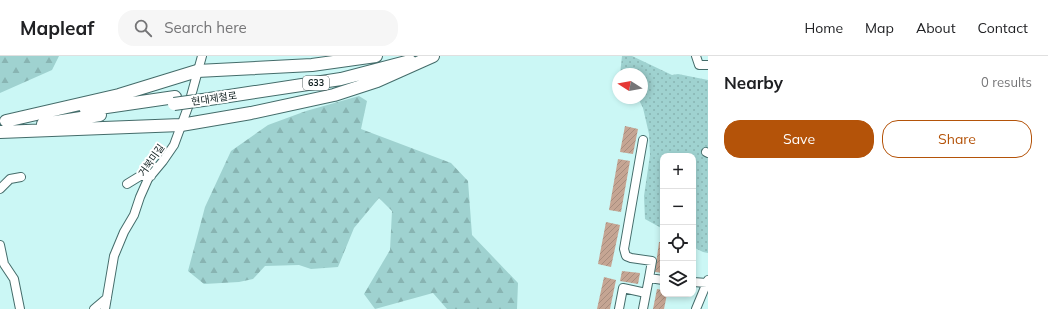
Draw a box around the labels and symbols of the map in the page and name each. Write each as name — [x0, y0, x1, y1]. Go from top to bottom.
north arrow — [612, 68, 648, 104]
road number: 633 — [303, 76, 329, 90]
street label: 현대제철로 — [190, 89, 238, 108]
street label: 거북미길 — [136, 141, 167, 179]

